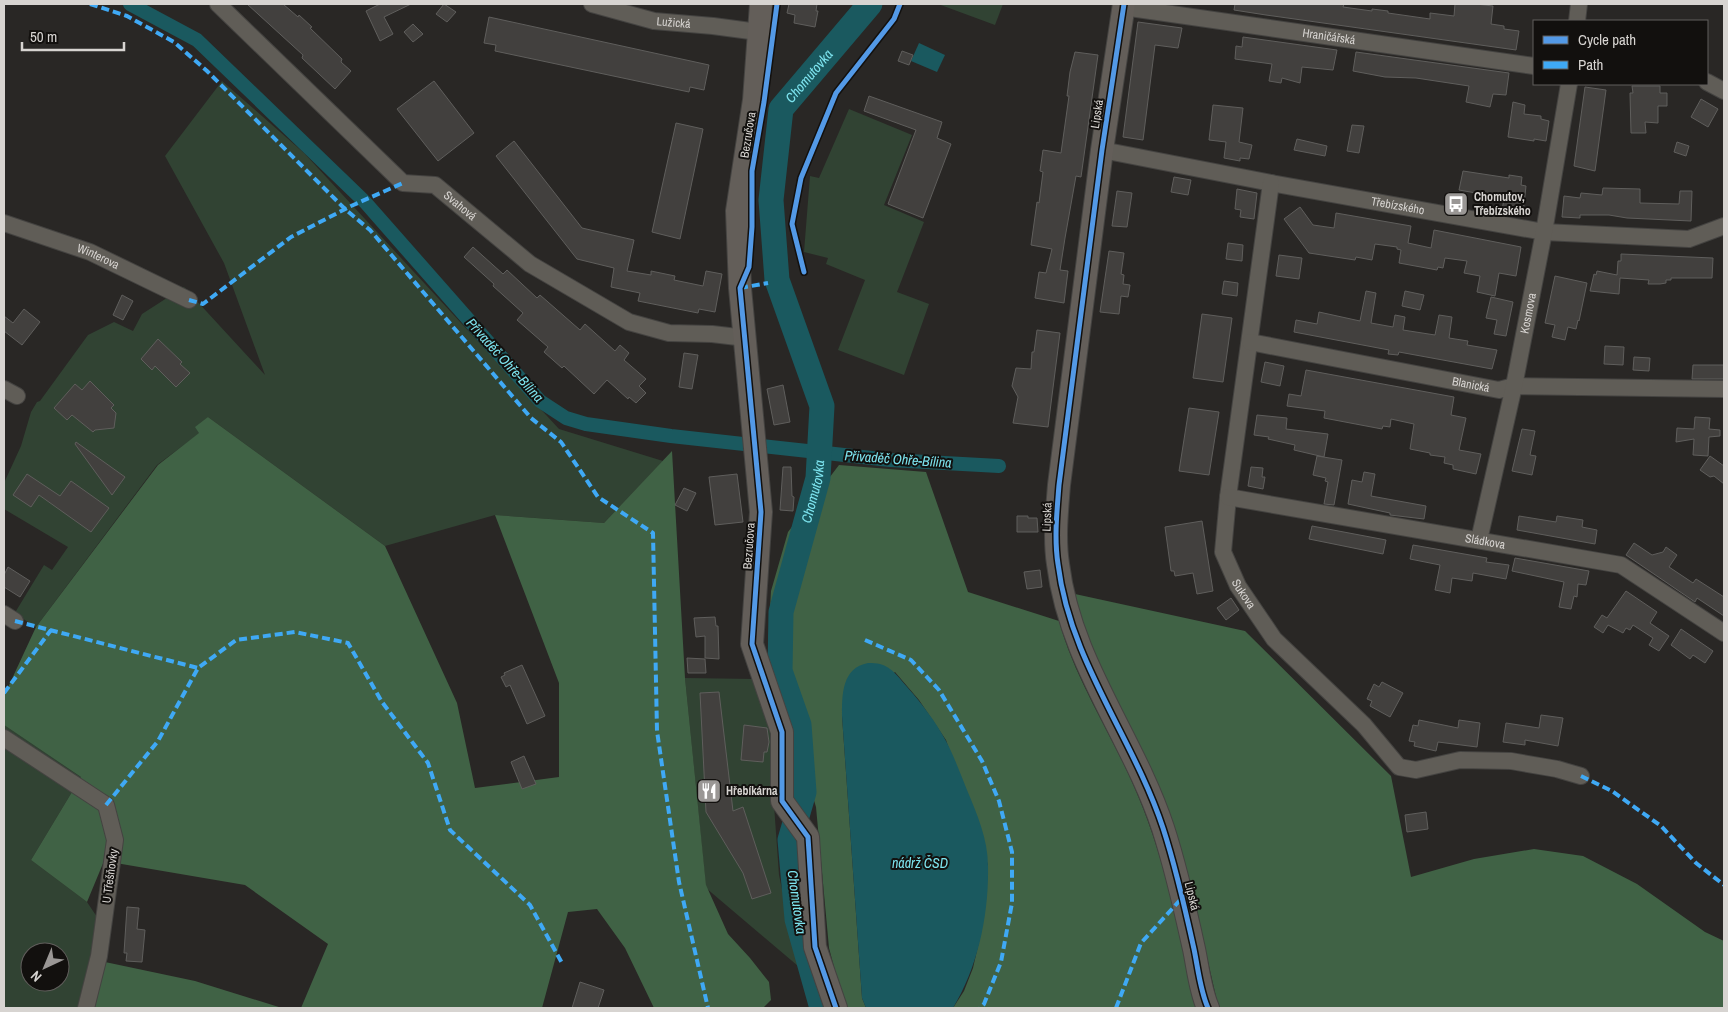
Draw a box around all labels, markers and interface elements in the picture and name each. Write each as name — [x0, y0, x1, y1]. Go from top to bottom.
street label: Lužická — [656, 13, 692, 32]
scale bar — [22, 20, 125, 52]
legend — [1533, 20, 1708, 85]
street label: Hraničářská — [1301, 25, 1357, 48]
text: 50 m — [30, 26, 57, 47]
text: Cycle path — [1578, 29, 1636, 50]
water label: Chomutovka — [781, 46, 837, 107]
text: Path — [1578, 54, 1603, 75]
street label: Lipská — [1087, 98, 1107, 130]
street label: Bezručova — [736, 110, 760, 159]
street label: Svahová — [440, 187, 480, 225]
place label: Chomutov, Třebízského — [1474, 189, 1531, 219]
bus stop icon: Chomutov, Třebízského — [1443, 191, 1469, 217]
street label: Třebízského — [1370, 193, 1426, 218]
street label: Winterova — [75, 240, 122, 273]
street label: Kosmova — [1516, 291, 1540, 335]
water label: Přivaděč Ohře-Bílina — [462, 314, 548, 406]
street label: Blanická — [1451, 373, 1492, 396]
water label: Přivaděč Ohře-Bílina — [844, 446, 952, 472]
water label: Chomutovka — [797, 459, 828, 525]
street label: Lipská — [1038, 502, 1056, 532]
street label: Bezručova — [739, 522, 759, 570]
street label: Sládkova — [1464, 530, 1507, 553]
street label: Sukova — [1228, 577, 1260, 613]
restaurant icon: Hřebíkárna — [696, 778, 722, 804]
place label: Hřebíkárna — [726, 783, 778, 799]
street label: U Třešňovky — [98, 848, 122, 904]
water label: nádrž ČSD — [892, 854, 948, 872]
water label: Chomutovka — [784, 869, 810, 935]
street label: Lipská — [1181, 880, 1203, 913]
north arrow — [20, 942, 70, 992]
text: N — [27, 967, 45, 986]

